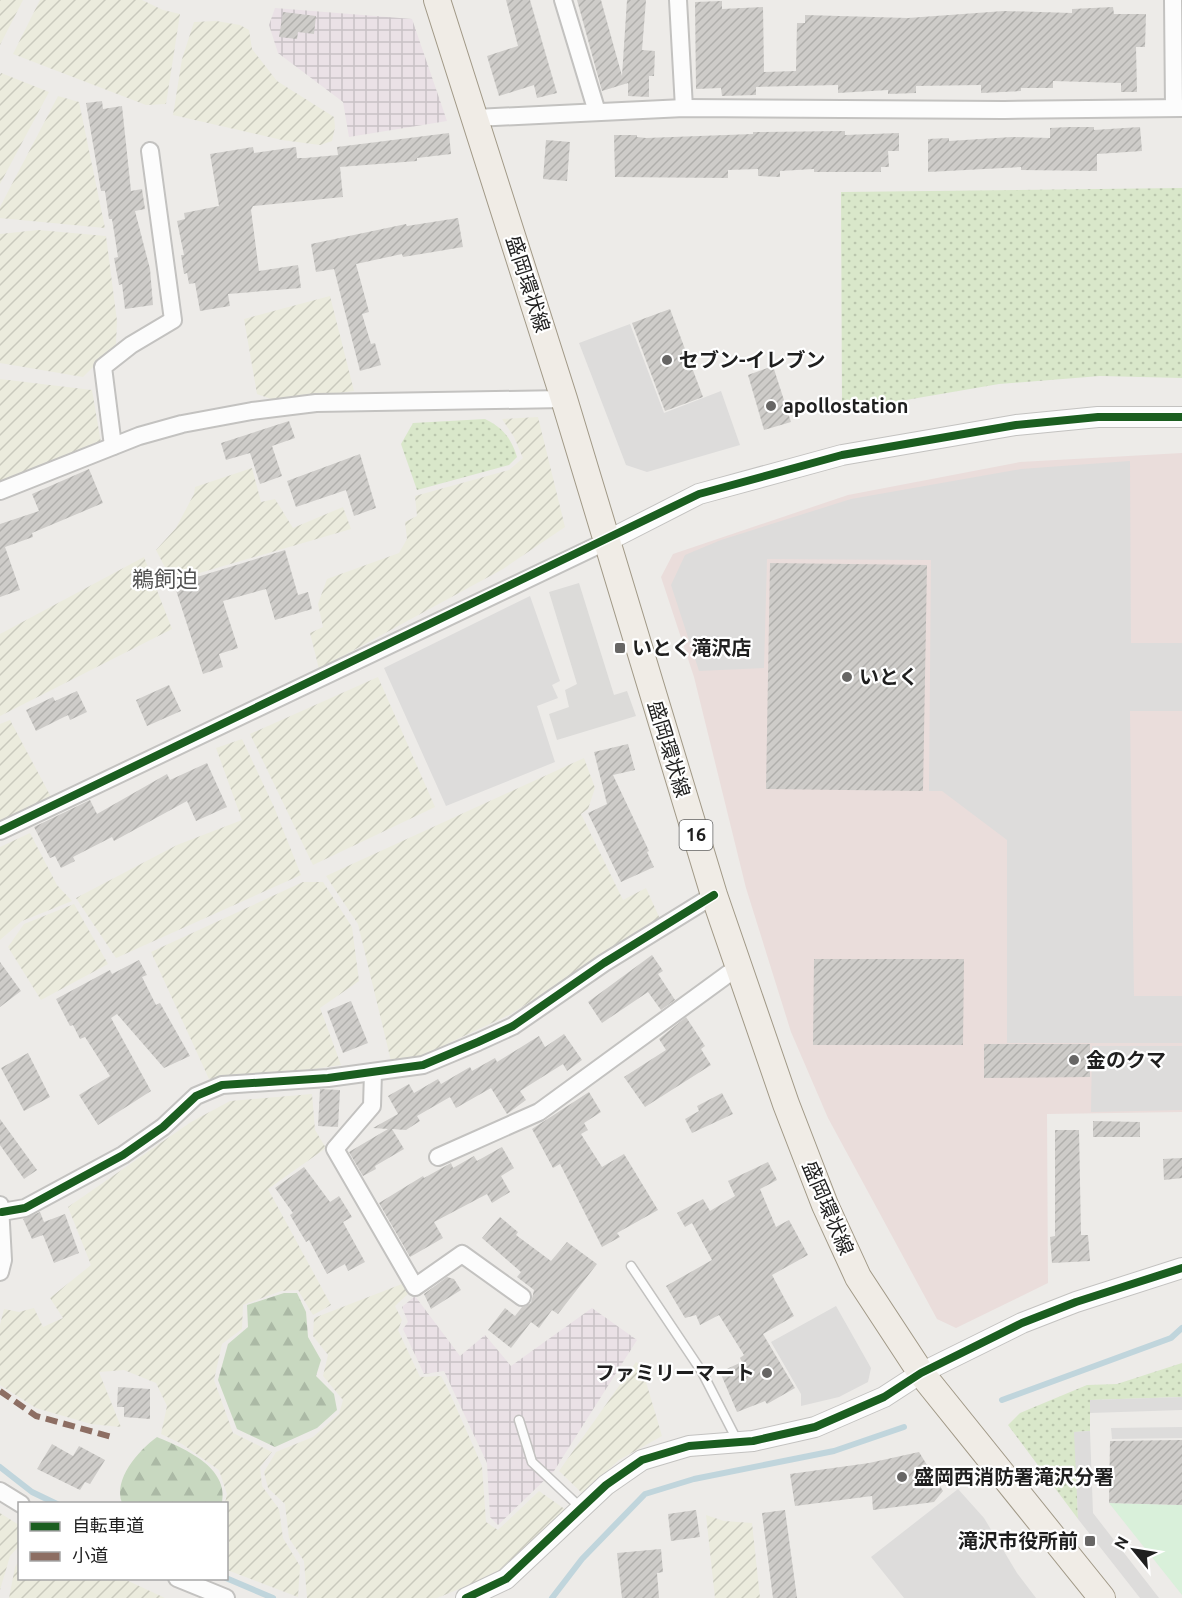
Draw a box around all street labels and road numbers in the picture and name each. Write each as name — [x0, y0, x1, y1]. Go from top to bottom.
street label: 盛岡環状線 — [502, 233, 555, 335]
street label: 盛岡環状線 — [644, 698, 695, 800]
road number: 16 — [680, 820, 712, 850]
street label: 盛岡環状線 — [798, 1157, 859, 1258]

